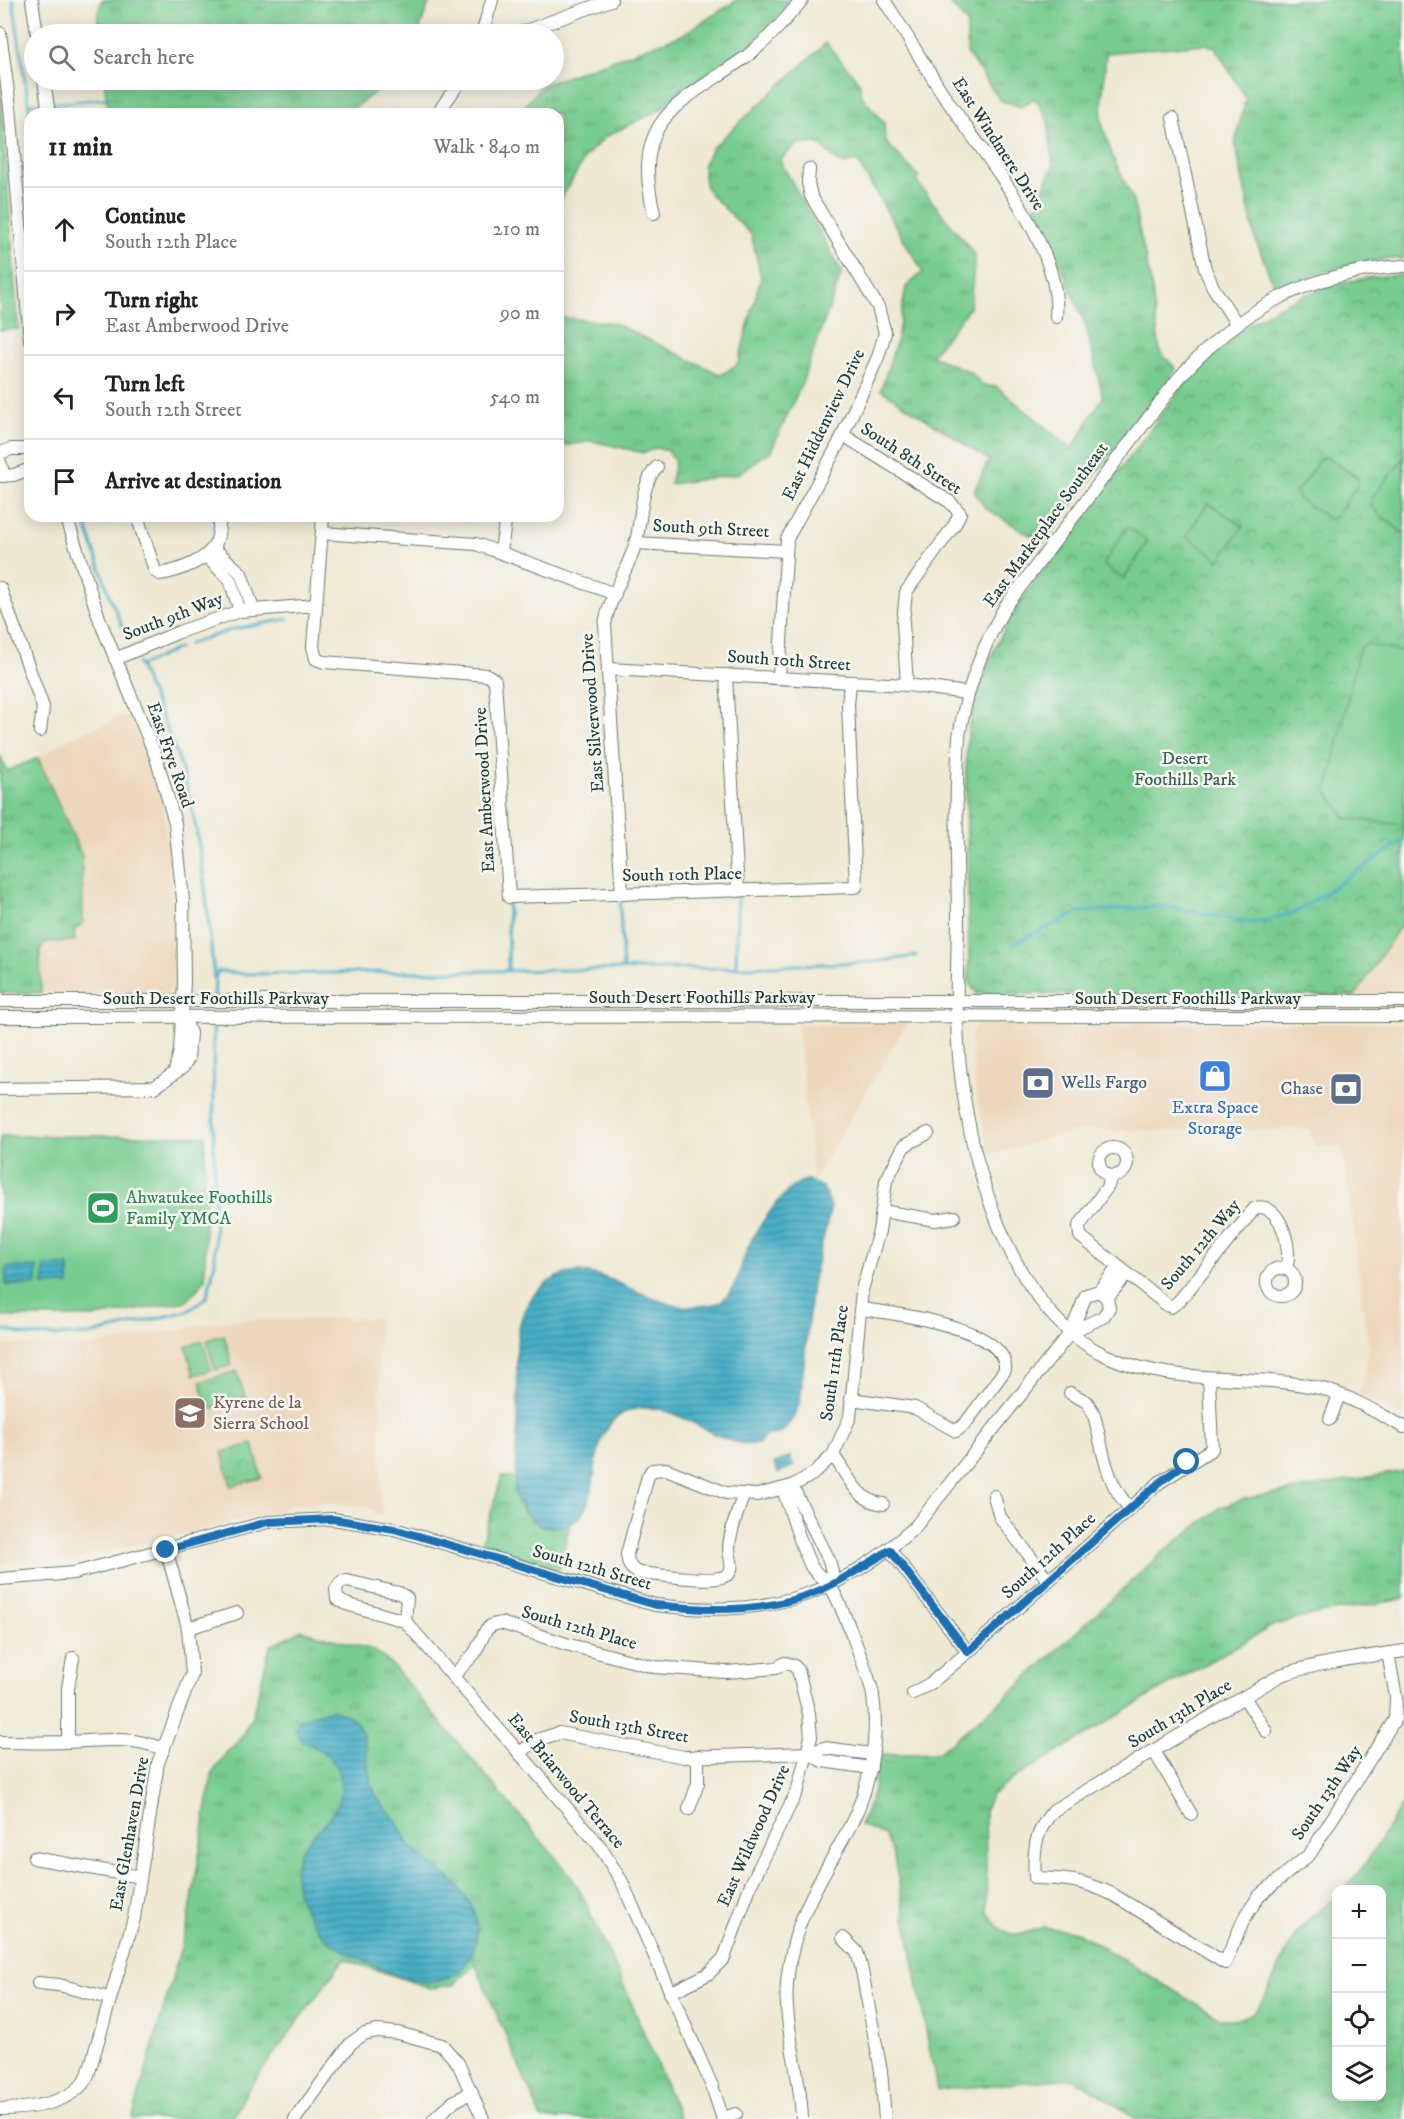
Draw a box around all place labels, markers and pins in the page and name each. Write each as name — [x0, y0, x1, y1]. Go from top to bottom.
shop icon: Extra Space Storage — [1197, 1058, 1233, 1094]
bank icon: Wells Fargo — [1020, 1065, 1056, 1101]
bank icon: Chase — [1328, 1071, 1364, 1107]
place label: Wells Fargo — [1060, 1072, 1147, 1094]
place label: Chase — [1280, 1078, 1323, 1100]
place label: Extra Space Storage — [1172, 1097, 1258, 1140]
place label: Ahwatukee Foothills Family YMCA — [126, 1187, 273, 1230]
sports icon: Ahwatukee Foothills Family YMCA — [85, 1190, 121, 1226]
place label: Kyrene de la Sierra School — [213, 1392, 309, 1435]
school or university icon: Kyrene de la Sierra School — [172, 1395, 208, 1431]

